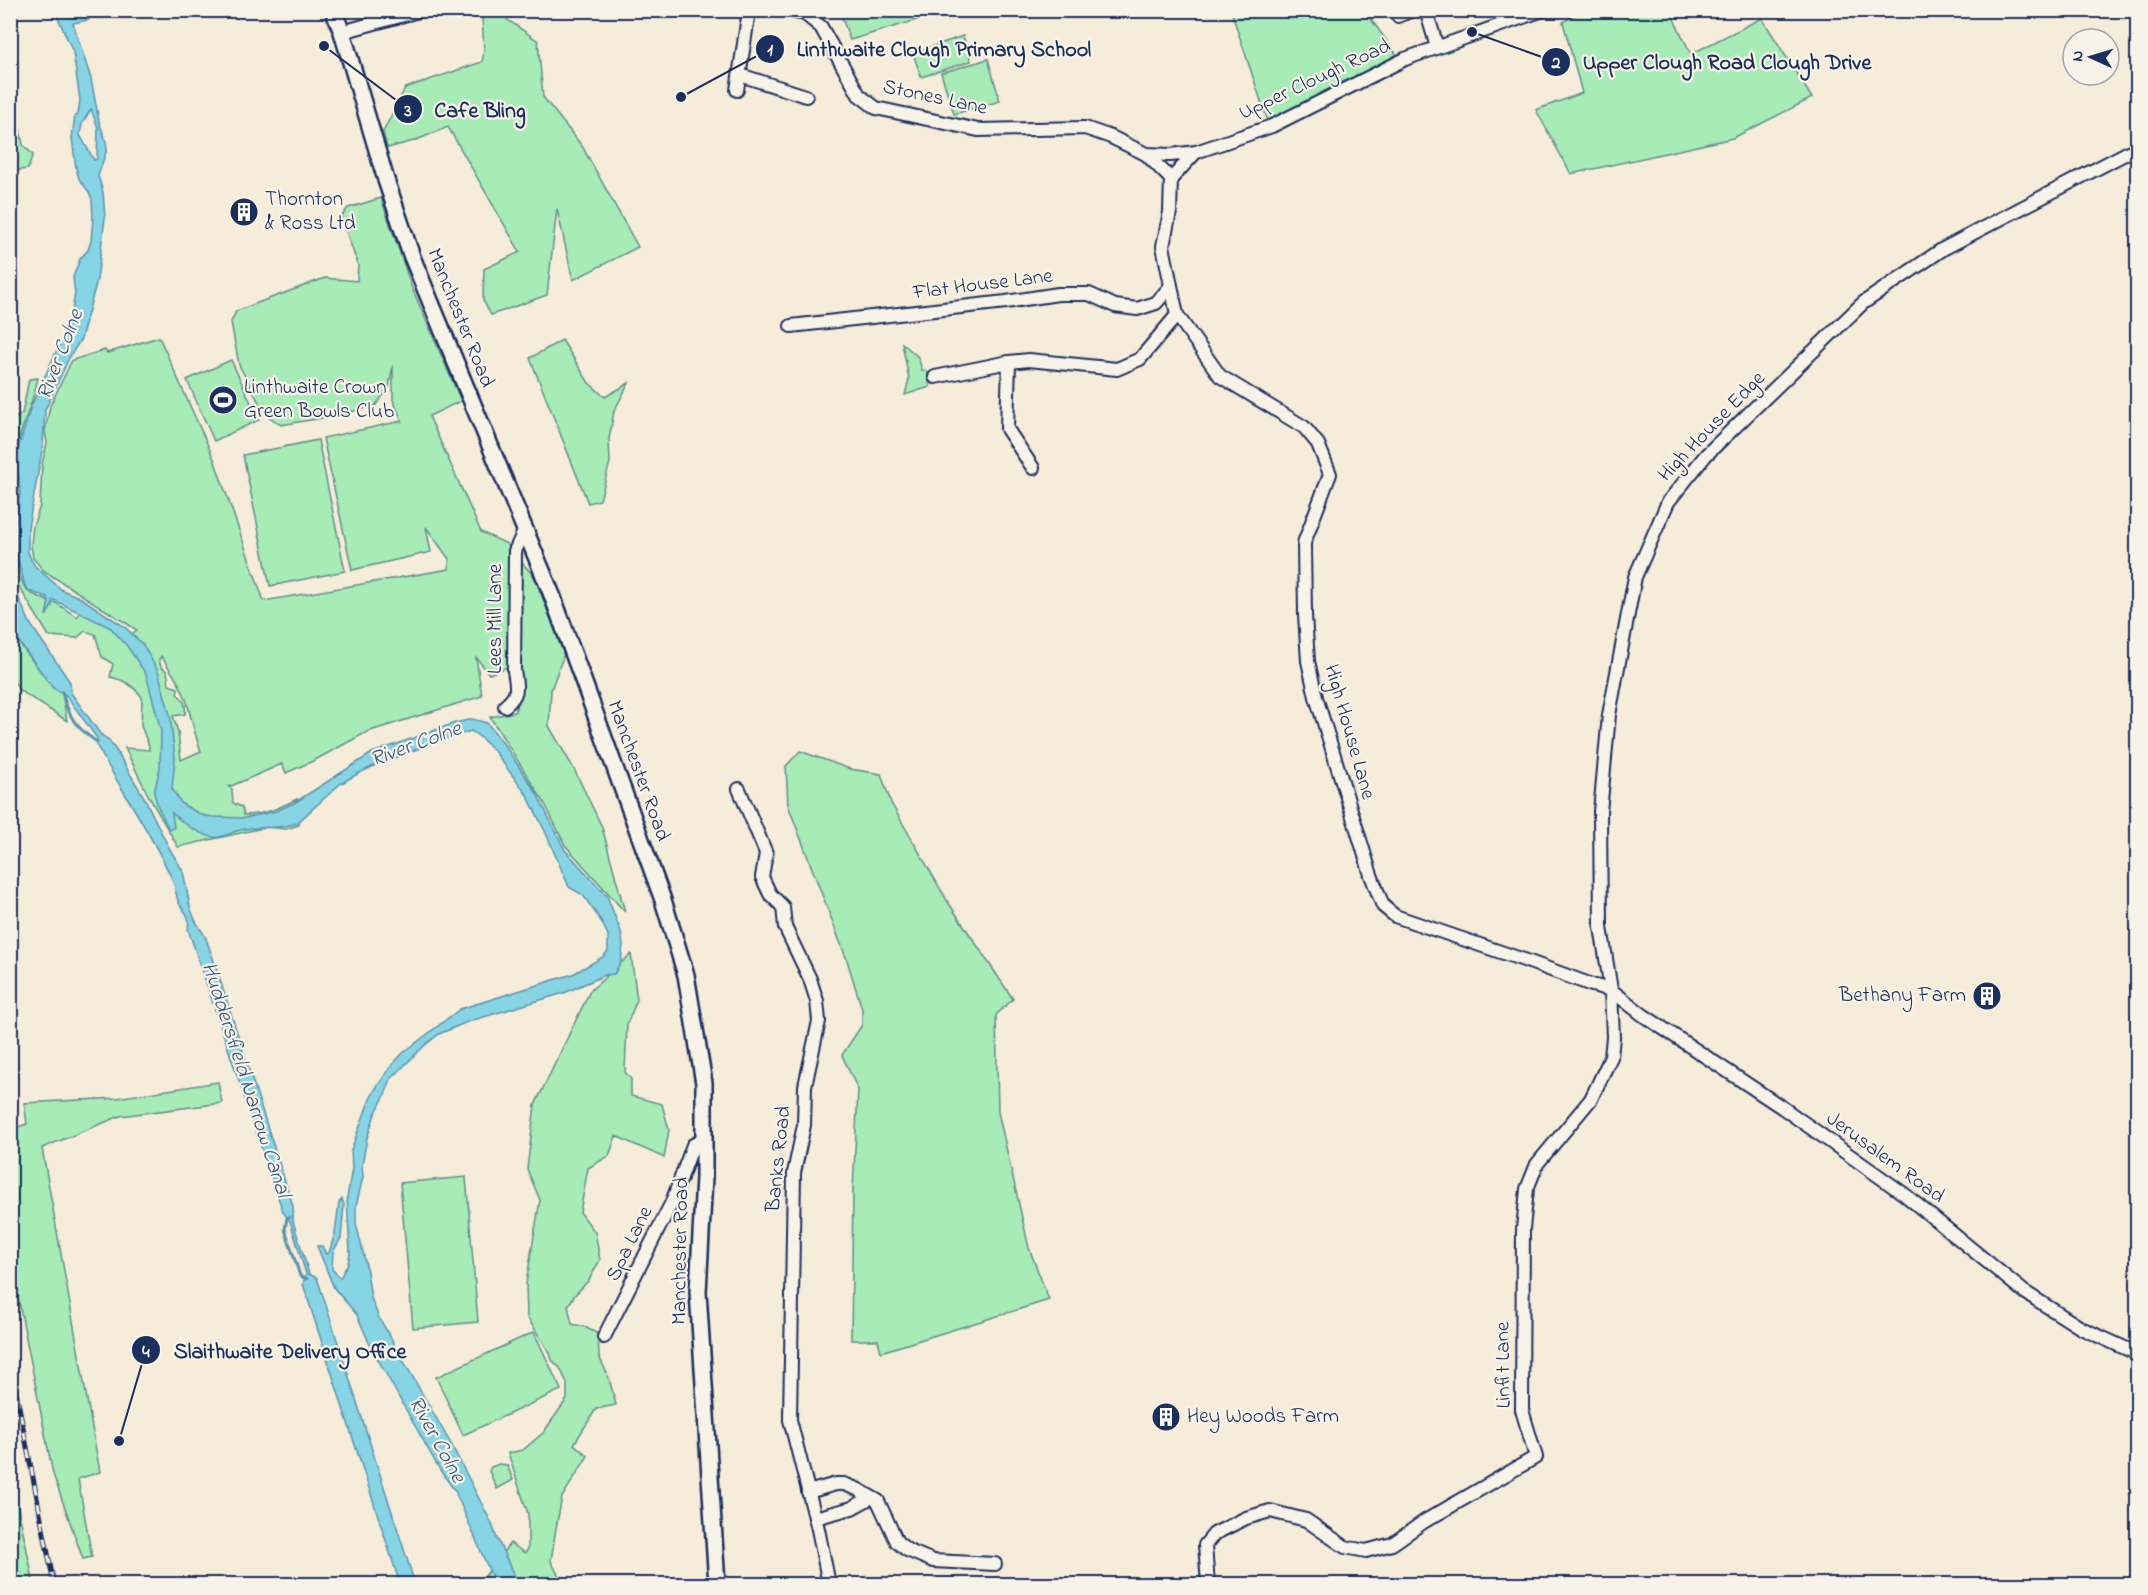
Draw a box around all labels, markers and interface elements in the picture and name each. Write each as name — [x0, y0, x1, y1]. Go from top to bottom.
north arrow — [2061, 27, 2121, 87]
callout: Linthwaite Clough Primary School — [755, 29, 1103, 69]
street label: Upper Clough Road — [1234, 32, 1397, 130]
text: Linthwaite Clough Primary School — [797, 35, 1092, 68]
text: 1 — [767, 38, 773, 64]
callout: Upper Clough Road Clough Drive — [1541, 42, 1883, 82]
text: Upper Clough Road Clough Drive — [1583, 48, 1872, 81]
text: N — [2066, 50, 2090, 62]
text: 2 — [1551, 51, 1561, 77]
street label: Stones Lane — [880, 72, 991, 124]
callout: Cafe Bling — [393, 89, 538, 129]
text: Cafe Bling — [434, 96, 526, 129]
text: 3 — [403, 99, 412, 125]
place label: Thornton & Ross Ltd — [265, 185, 356, 239]
building icon: Thornton & Ross Ltd — [228, 196, 260, 228]
street label: Manchester Road — [418, 244, 502, 392]
street label: Flat House Lane — [911, 262, 1055, 309]
water label: River Colne — [29, 304, 93, 405]
street label: High House Edge — [1651, 365, 1775, 490]
place label: Linthwaite Crown Green Bowls Club — [244, 373, 394, 427]
sports icon: Linthwaite Crown Green Bowls Club — [207, 384, 239, 416]
street label: Lees Mill Lane — [481, 563, 511, 674]
street label: High House Lane — [1313, 661, 1383, 804]
street label: Manchester Road — [599, 696, 677, 846]
water label: River Colne — [366, 713, 467, 776]
water label: Huddersfield Narrow Canal — [192, 958, 299, 1204]
building icon: Bethany Farm — [1971, 980, 2003, 1012]
place label: Bethany Farm — [1838, 981, 1966, 1013]
street label: Banks Road — [758, 1104, 800, 1215]
street label: Jerusalem Road — [1819, 1105, 1951, 1211]
street label: Manchester Road — [665, 1177, 697, 1325]
street label: Spa Lane — [599, 1201, 661, 1287]
street label: Linfit Lane — [1488, 1321, 1520, 1409]
callout: Slaithwaite Delivery Office — [131, 1330, 418, 1370]
text: Slaithwaite Delivery Office — [174, 1337, 408, 1370]
text: 4 — [142, 1340, 150, 1366]
water label: River Colne — [399, 1391, 474, 1490]
building icon: Hey Woods Farm — [1150, 1401, 1182, 1433]
place label: Hey Woods Farm — [1187, 1402, 1339, 1434]

